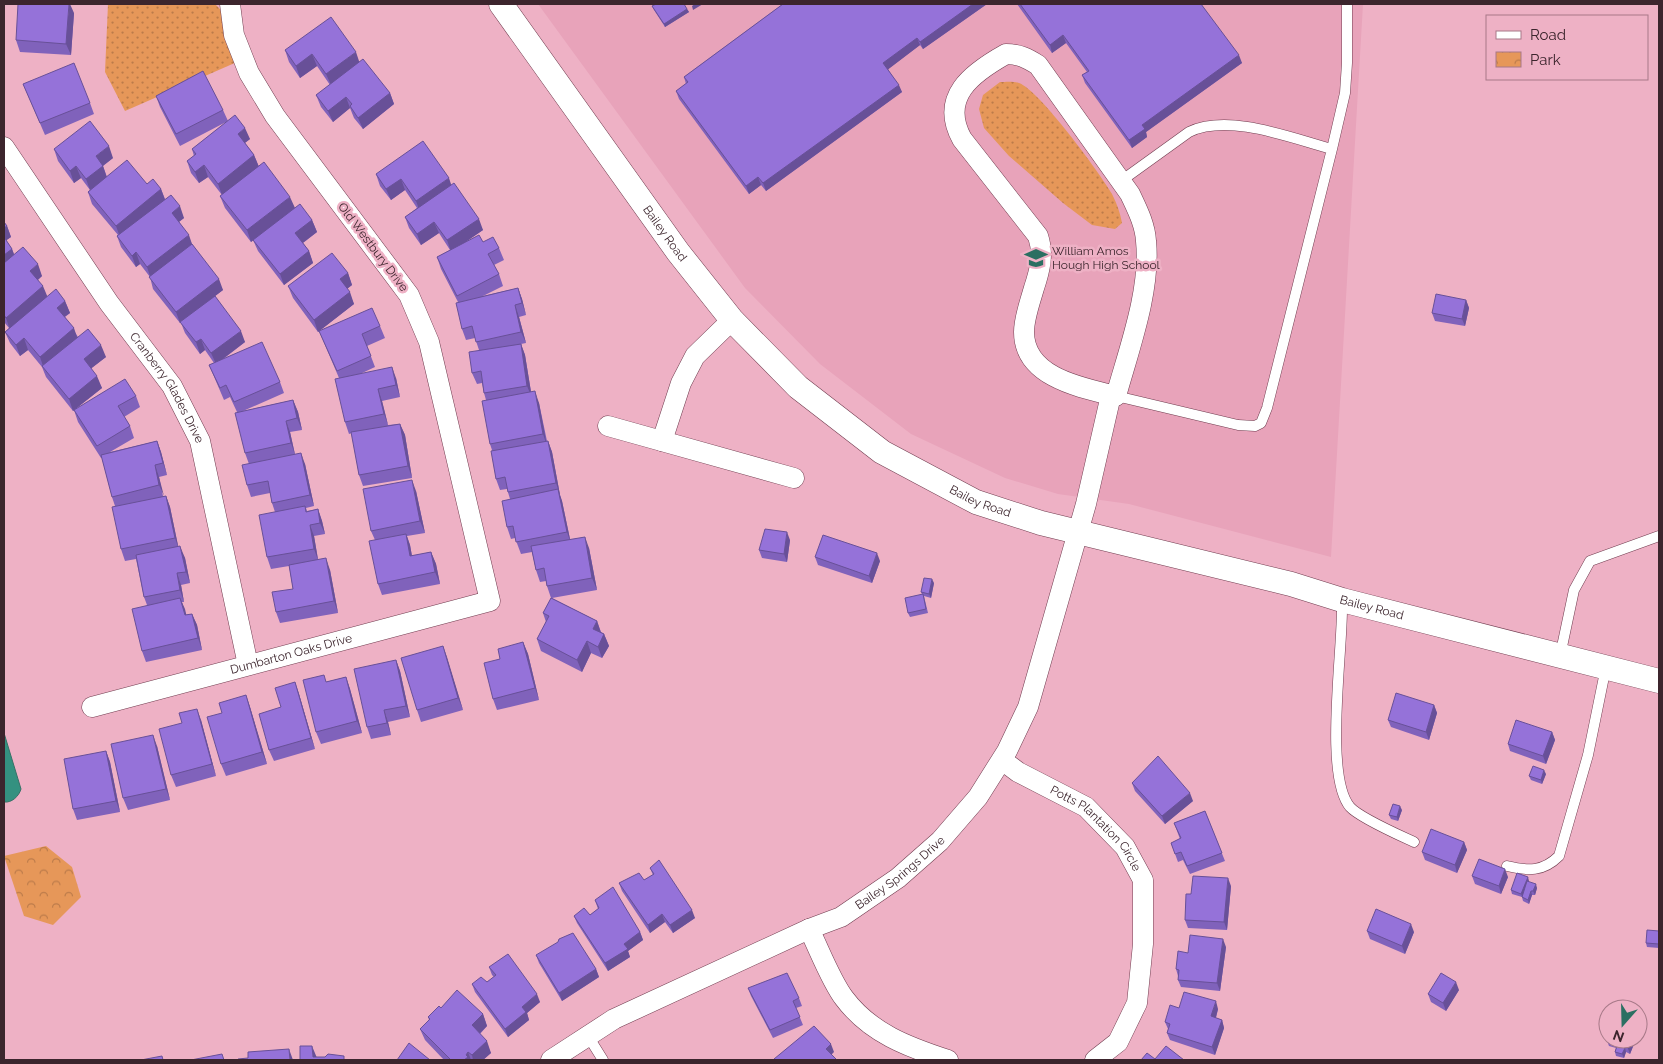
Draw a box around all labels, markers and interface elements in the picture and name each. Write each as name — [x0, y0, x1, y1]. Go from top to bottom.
legend — [1486, 15, 1648, 80]
text: Road — [1530, 26, 1566, 44]
text: Park — [1530, 51, 1561, 69]
street label: Old Westbury Drive — [335, 200, 411, 294]
street label: Bailey Road — [640, 203, 690, 264]
place label: William Amos Hough High School — [1052, 244, 1161, 272]
school or university icon: William Amos Hough High School — [1023, 245, 1049, 271]
street label: Cranberry Glades Drive — [127, 330, 207, 445]
street label: Bailey Road — [947, 482, 1013, 520]
street label: Bailey Road — [1338, 593, 1405, 622]
street label: Dumbarton Oaks Drive — [229, 631, 353, 677]
street label: Potts Plantation Circle — [1048, 783, 1144, 874]
street label: Bailey Springs Drive — [853, 833, 948, 912]
north arrow — [1598, 999, 1648, 1049]
text: N — [1611, 1027, 1626, 1046]

